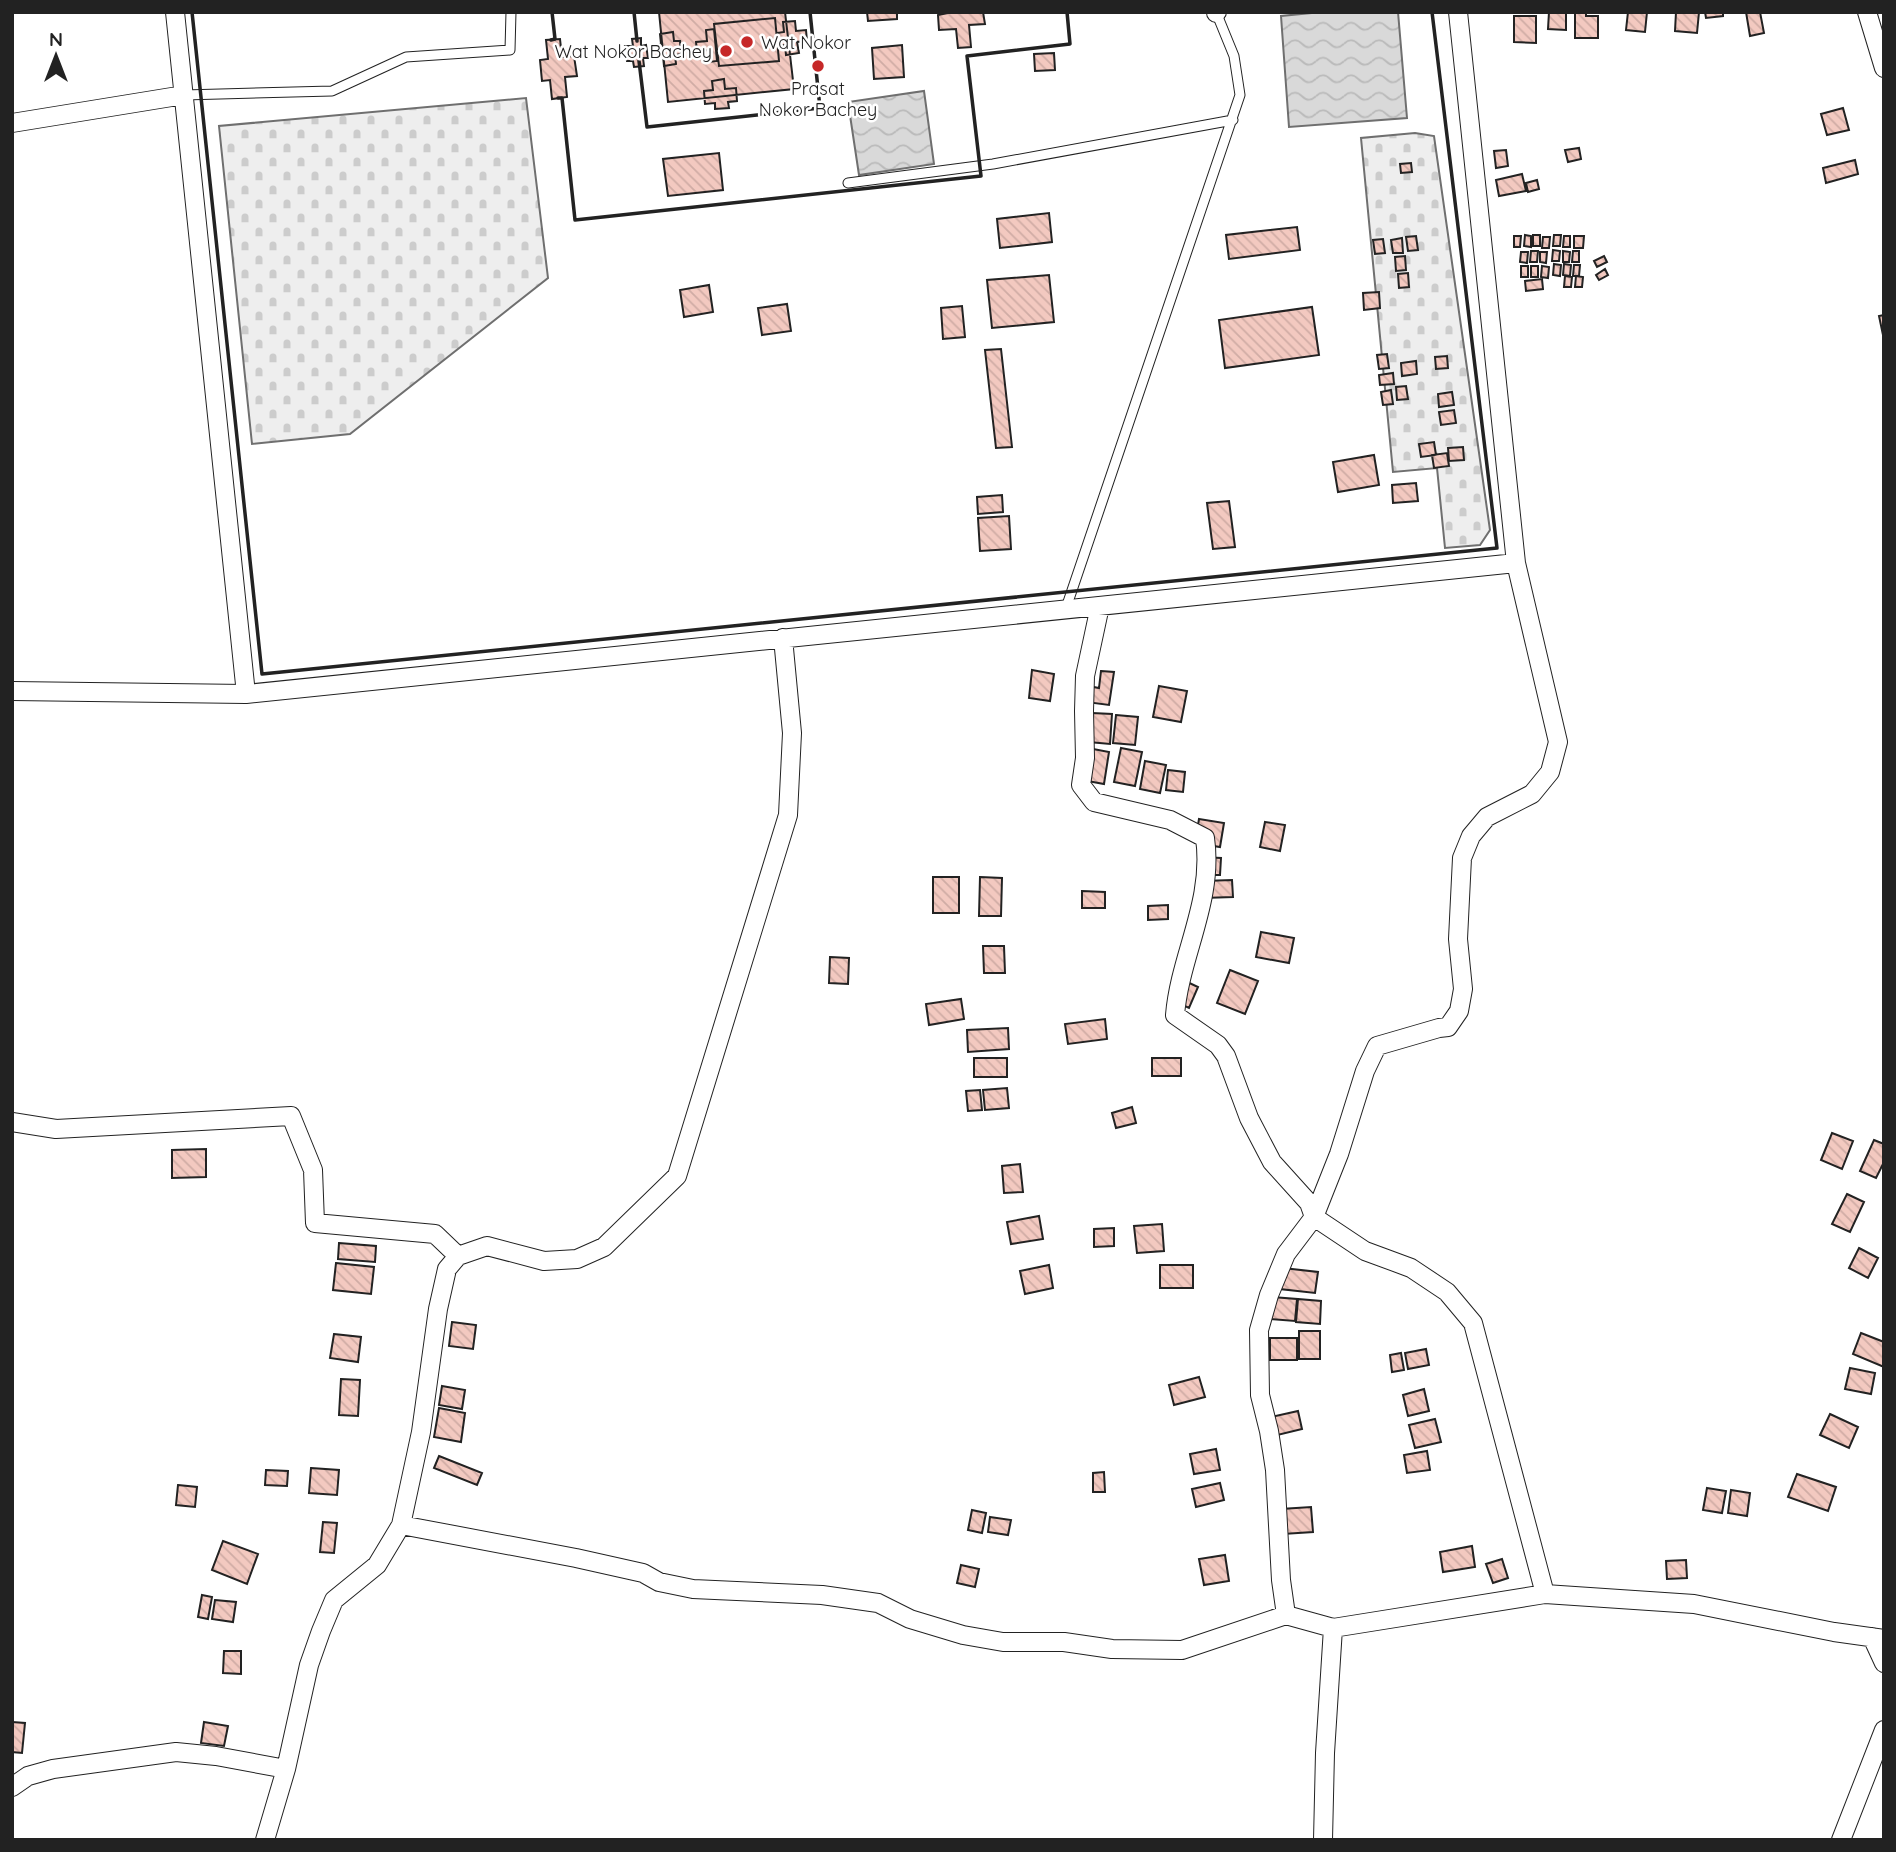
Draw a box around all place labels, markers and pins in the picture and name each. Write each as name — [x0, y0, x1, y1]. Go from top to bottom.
place label: Wat Nokor — [761, 31, 851, 54]
marker: Wat Nokor — [739, 34, 755, 50]
place label: Wat Nokor Bachey — [554, 40, 712, 63]
marker: Wat Nokor Bachey — [718, 43, 734, 59]
marker: Prasat Nokor Bachey — [810, 58, 826, 74]
place label: Prasat Nokor Bachey — [759, 77, 877, 121]

